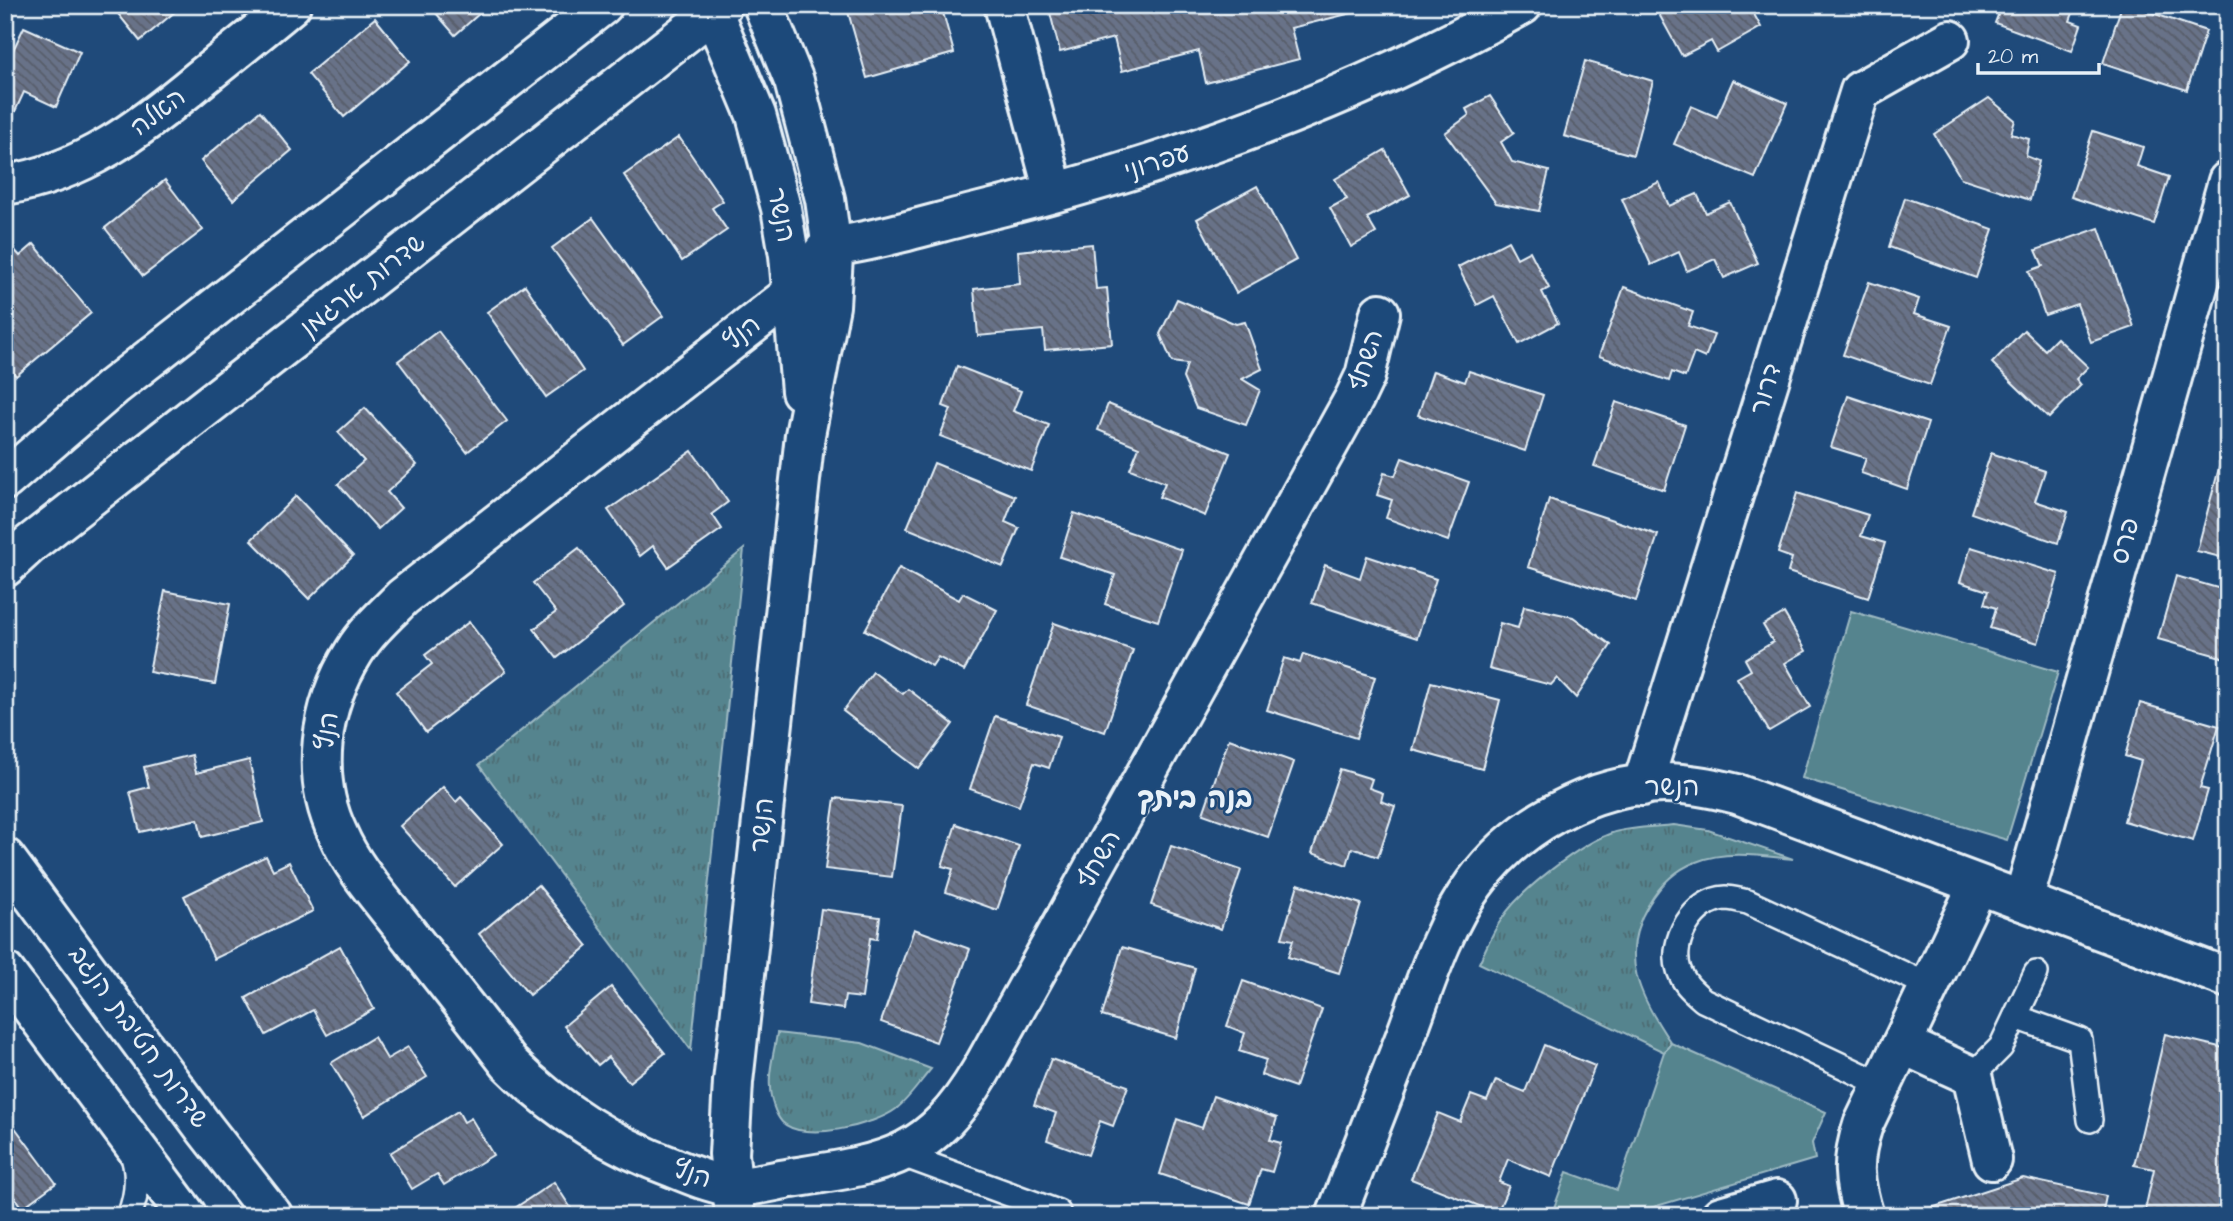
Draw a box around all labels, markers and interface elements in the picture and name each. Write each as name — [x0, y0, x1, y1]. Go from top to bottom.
scale bar — [1978, 32, 2098, 76]
text: 20 m — [1988, 42, 2039, 71]
street label: האלה — [123, 79, 193, 145]
street label: עפרוני — [1119, 134, 1195, 190]
street label: הנשר — [758, 184, 804, 246]
street label: שדרות ארגמן — [293, 225, 433, 345]
street label: הנץ — [716, 307, 768, 359]
street label: השחף — [1340, 325, 1392, 395]
street label: דרור — [1741, 359, 1791, 419]
street label: פרס — [2101, 513, 2149, 569]
street label: הנץ — [306, 709, 348, 753]
street label: הנשר — [1644, 769, 1700, 805]
district label: בנה ביתך — [1137, 779, 1253, 818]
street label: הנשר — [741, 796, 783, 854]
street label: השחף — [1068, 823, 1130, 895]
street label: שדרות חטיבת הנגב — [60, 938, 218, 1136]
street label: הנץ — [668, 1151, 716, 1197]

